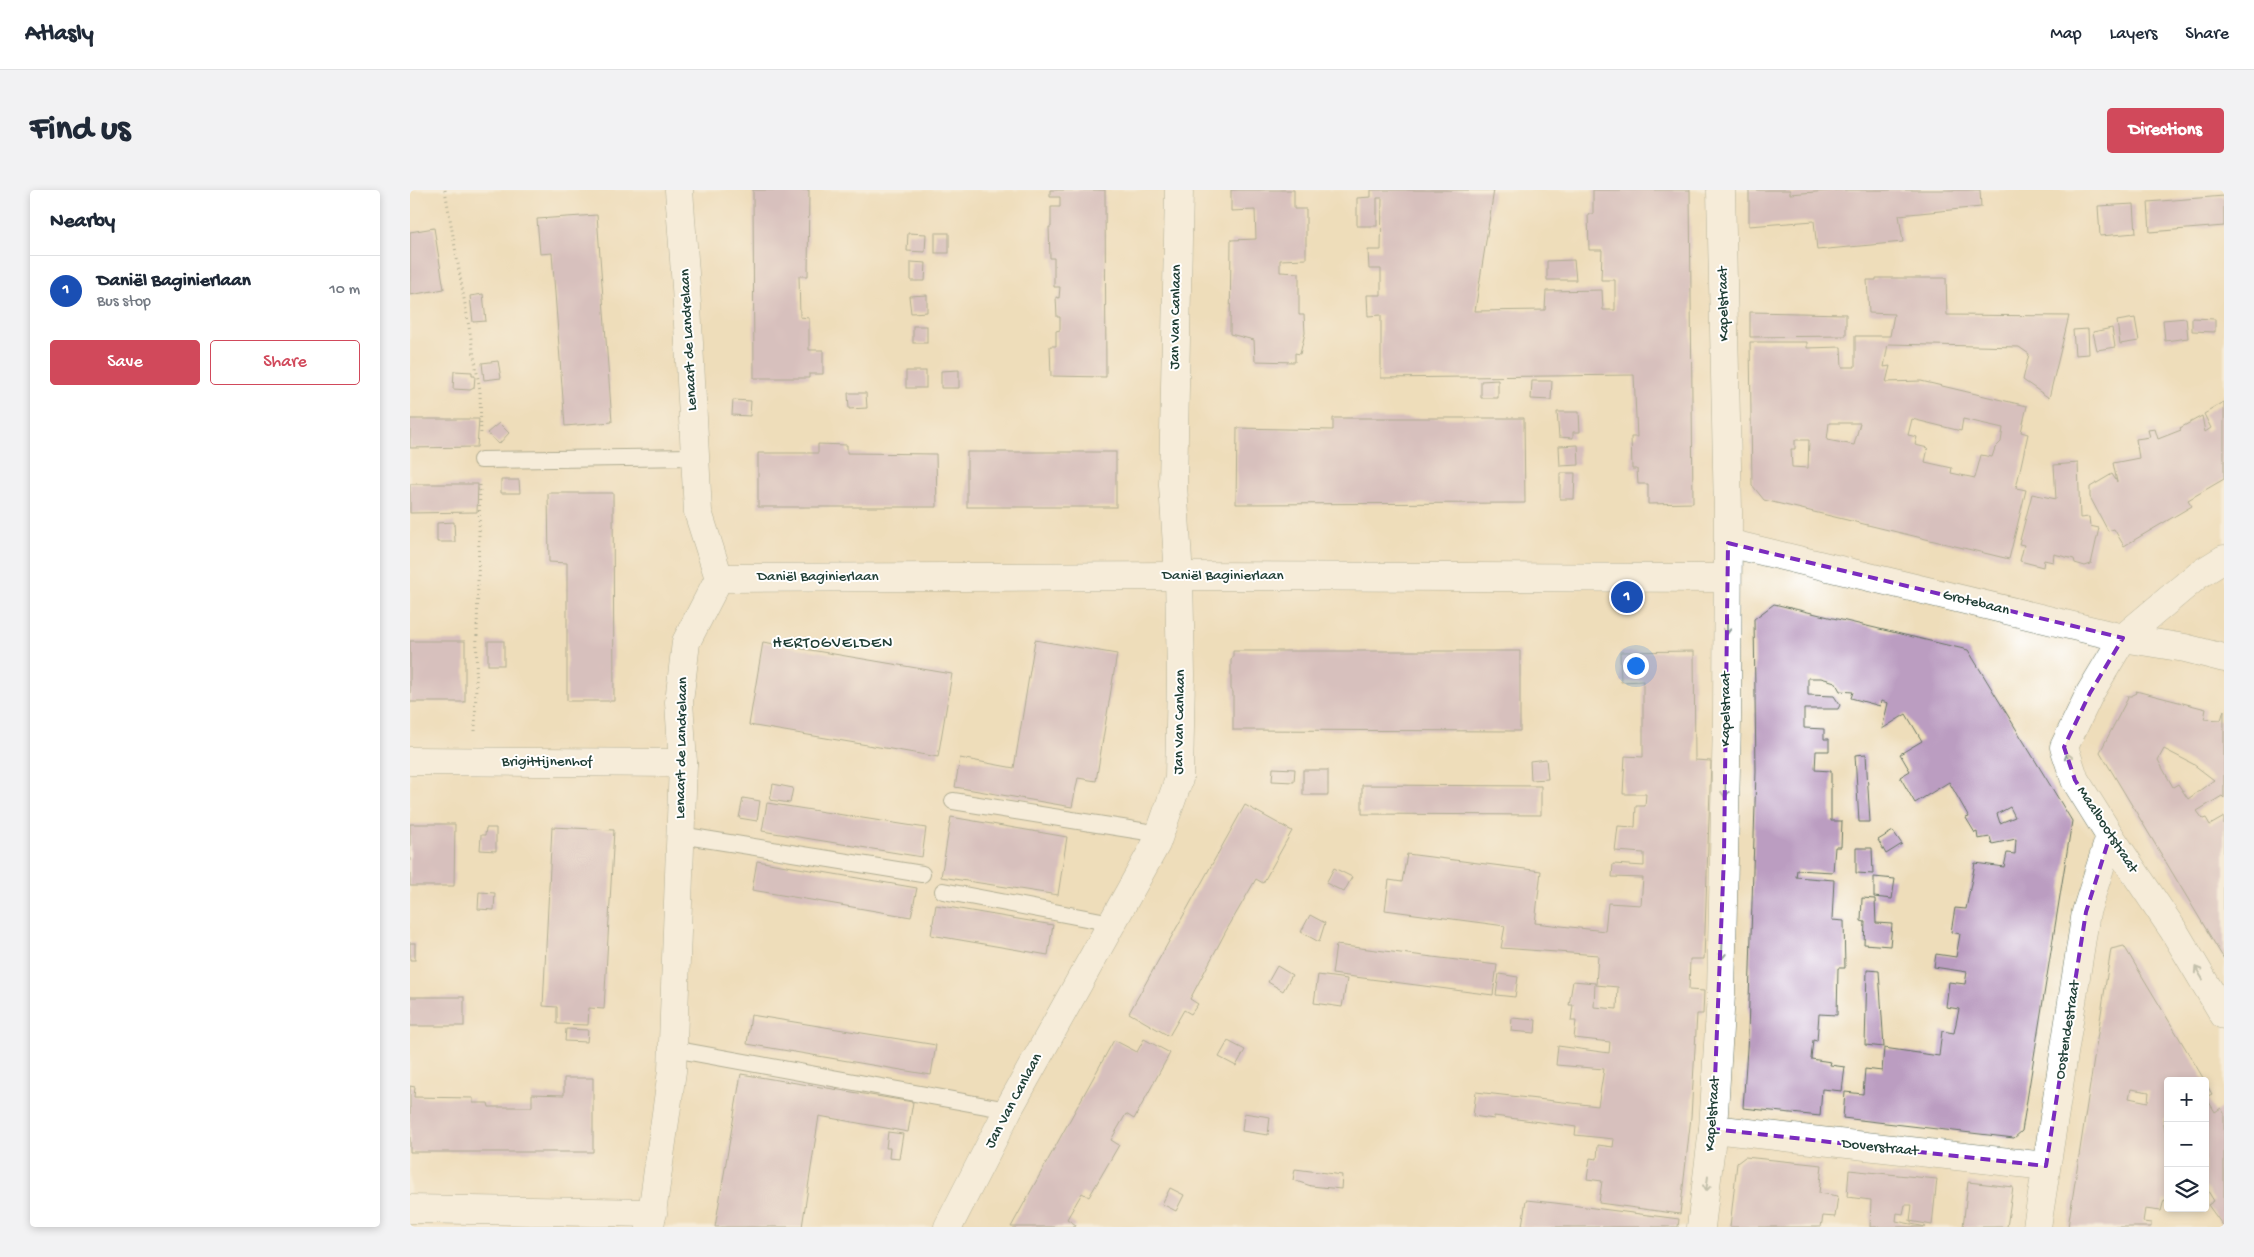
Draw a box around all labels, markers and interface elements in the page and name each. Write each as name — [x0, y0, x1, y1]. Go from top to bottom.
text: Atlasly — [25, 20, 94, 49]
text: Map — [2050, 24, 2082, 45]
text: Layers — [2110, 24, 2157, 45]
text: Share — [2185, 24, 2229, 45]
button: Directions — [2107, 108, 2224, 153]
text: Find us — [30, 110, 130, 151]
text: Nearby — [50, 210, 115, 235]
street label: Jan Van Canlaan — [1166, 264, 1186, 370]
street label: Kapelstraat — [1714, 265, 1734, 342]
street label: Lenaart de Landrelaan — [676, 269, 702, 411]
text: Daniël Baginierlaan — [97, 270, 251, 293]
text: 1 — [63, 281, 69, 300]
text: 10 m — [329, 281, 360, 300]
text: Bus stop — [97, 293, 151, 312]
button: Save — [50, 340, 200, 385]
button: Share — [210, 340, 360, 385]
street label: Daniël Baginierlaan — [1161, 567, 1284, 585]
street label: Daniël Baginierlaan — [756, 568, 879, 586]
pin: 1 — [1611, 578, 1643, 616]
street label: Grotebaan — [1941, 586, 2011, 620]
one-way arrow — [1722, 618, 1732, 635]
district label: HERTOGVELDEN — [773, 635, 893, 654]
your location — [1623, 653, 1649, 679]
street label: Jan Van Canlaan — [1170, 669, 1190, 775]
street label: Kapelstraat — [1717, 670, 1735, 746]
street label: Lenaart de Landrelaan — [672, 677, 692, 819]
street label: Brigittijnenhof — [501, 753, 594, 771]
one-way arrow — [2063, 753, 2073, 769]
one-way arrow — [1721, 781, 1730, 797]
street label: Maalbootstraat — [2072, 783, 2143, 878]
one-way arrow — [1717, 944, 1726, 960]
one-way arrow — [2194, 966, 2204, 980]
street label: Oostendestraat — [2051, 978, 2085, 1081]
street label: Jan Van Canlaan — [981, 1050, 1047, 1152]
street label: Kapelstraat — [1701, 1074, 1725, 1152]
map controls — [2164, 1077, 2209, 1212]
button: + — [2164, 1077, 2209, 1122]
button: − — [2164, 1122, 2209, 1167]
street label: Doverstraat — [1840, 1135, 1921, 1161]
button: layers — [2164, 1167, 2209, 1212]
one-way arrow — [1702, 1176, 1712, 1192]

